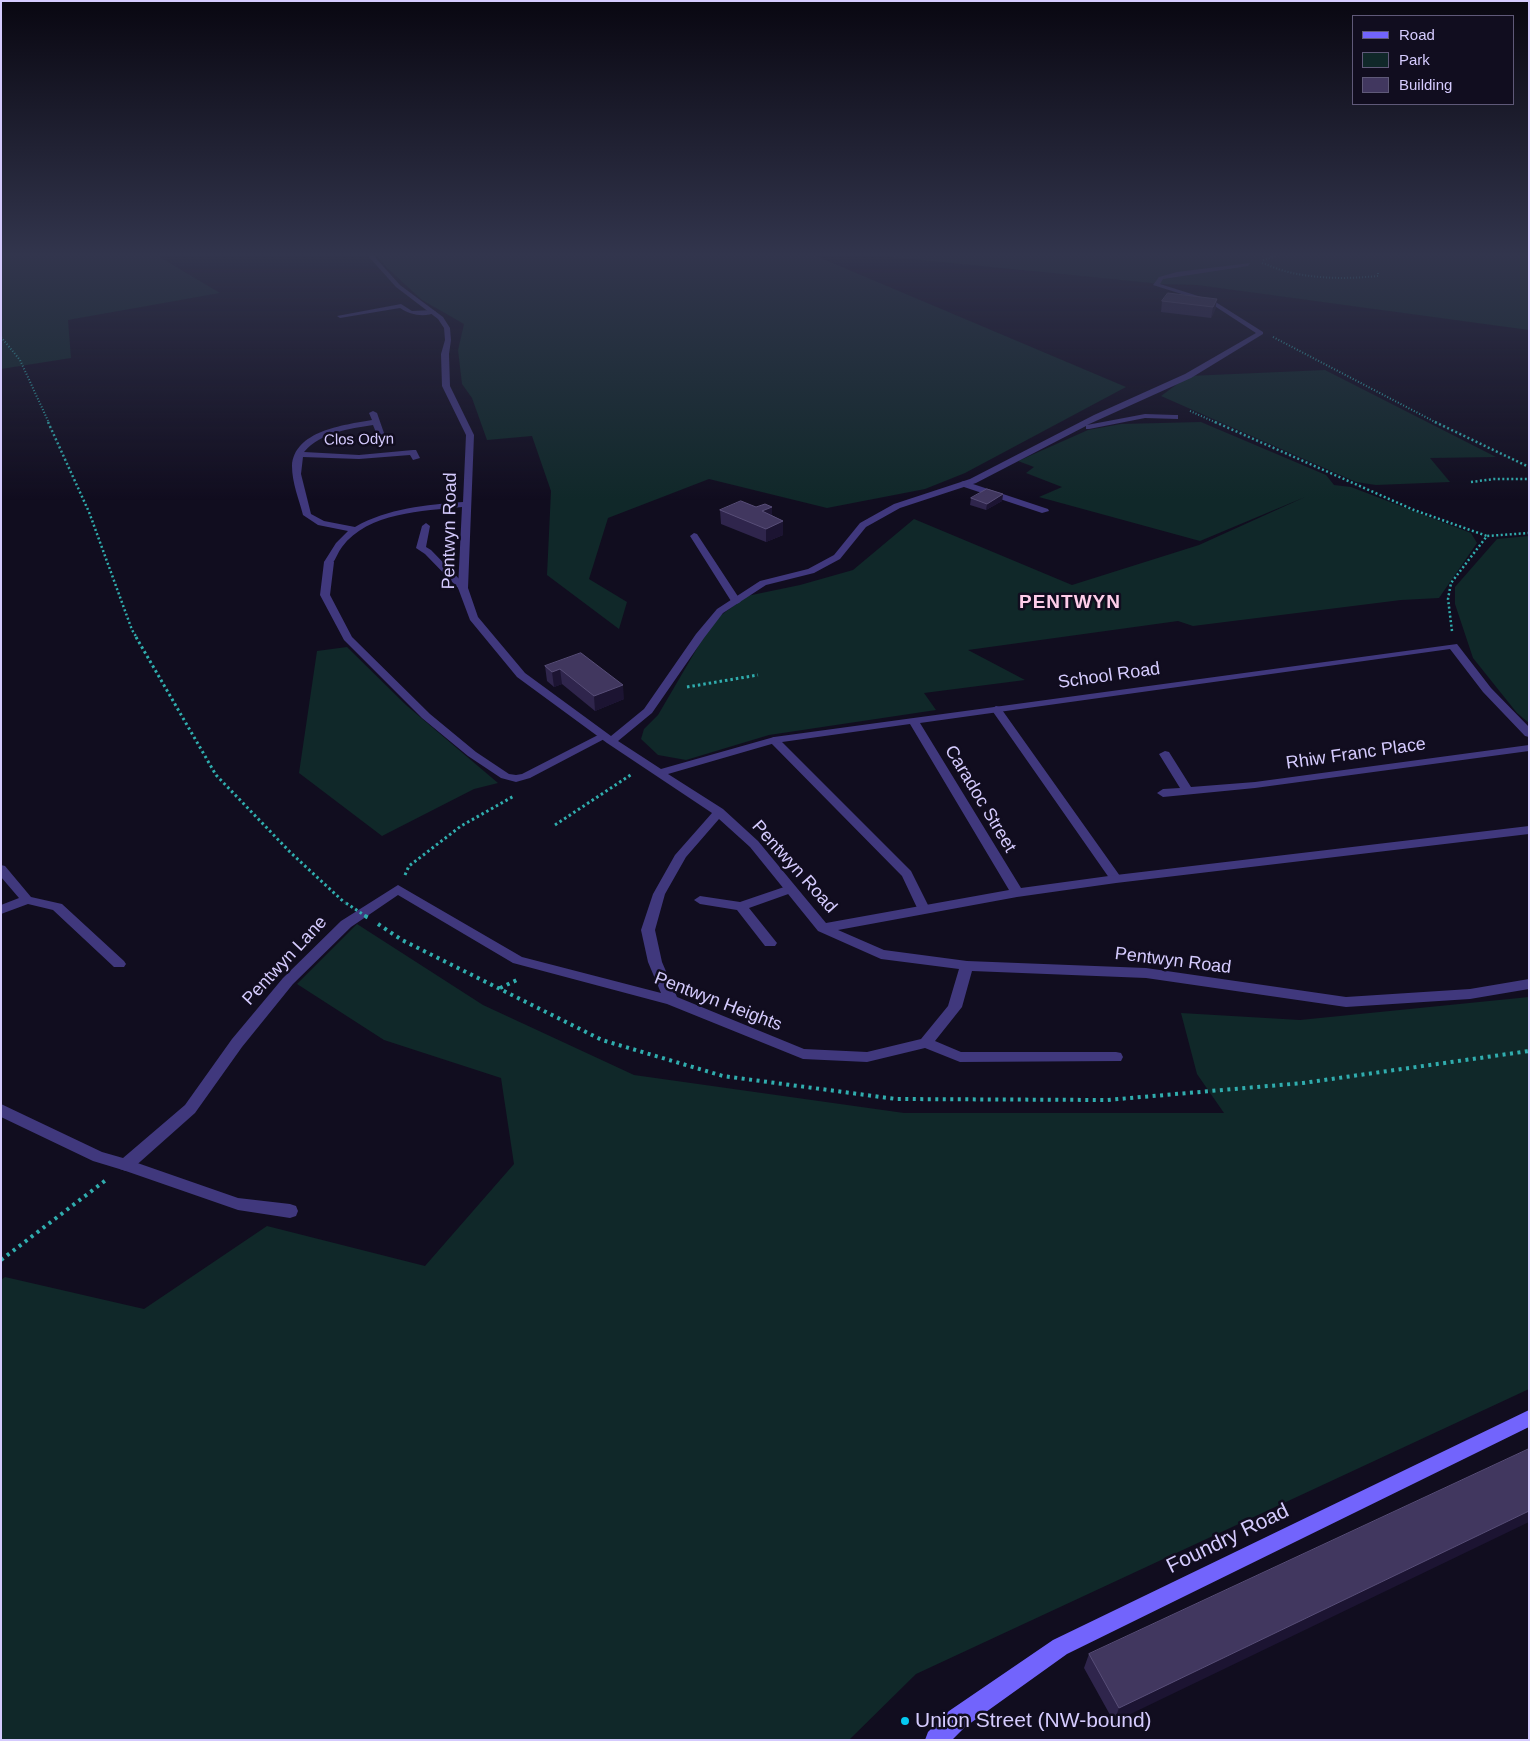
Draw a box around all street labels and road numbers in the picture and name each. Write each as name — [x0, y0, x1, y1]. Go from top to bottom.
street label: Clos Odyn — [324, 430, 394, 450]
street label: Pentwyn Road — [438, 472, 462, 590]
street label: School Road — [1056, 658, 1162, 694]
street label: Rhiw Franc Place — [1285, 733, 1427, 775]
street label: Caradoc Street — [940, 742, 1020, 856]
street label: Pentwyn Road — [747, 816, 841, 918]
street label: Pentwyn Lane — [238, 912, 332, 1010]
street label: Pentwyn Road — [1114, 943, 1232, 979]
street label: Pentwyn Heights — [651, 968, 785, 1036]
street label: Foundry Road — [1163, 1499, 1293, 1579]

